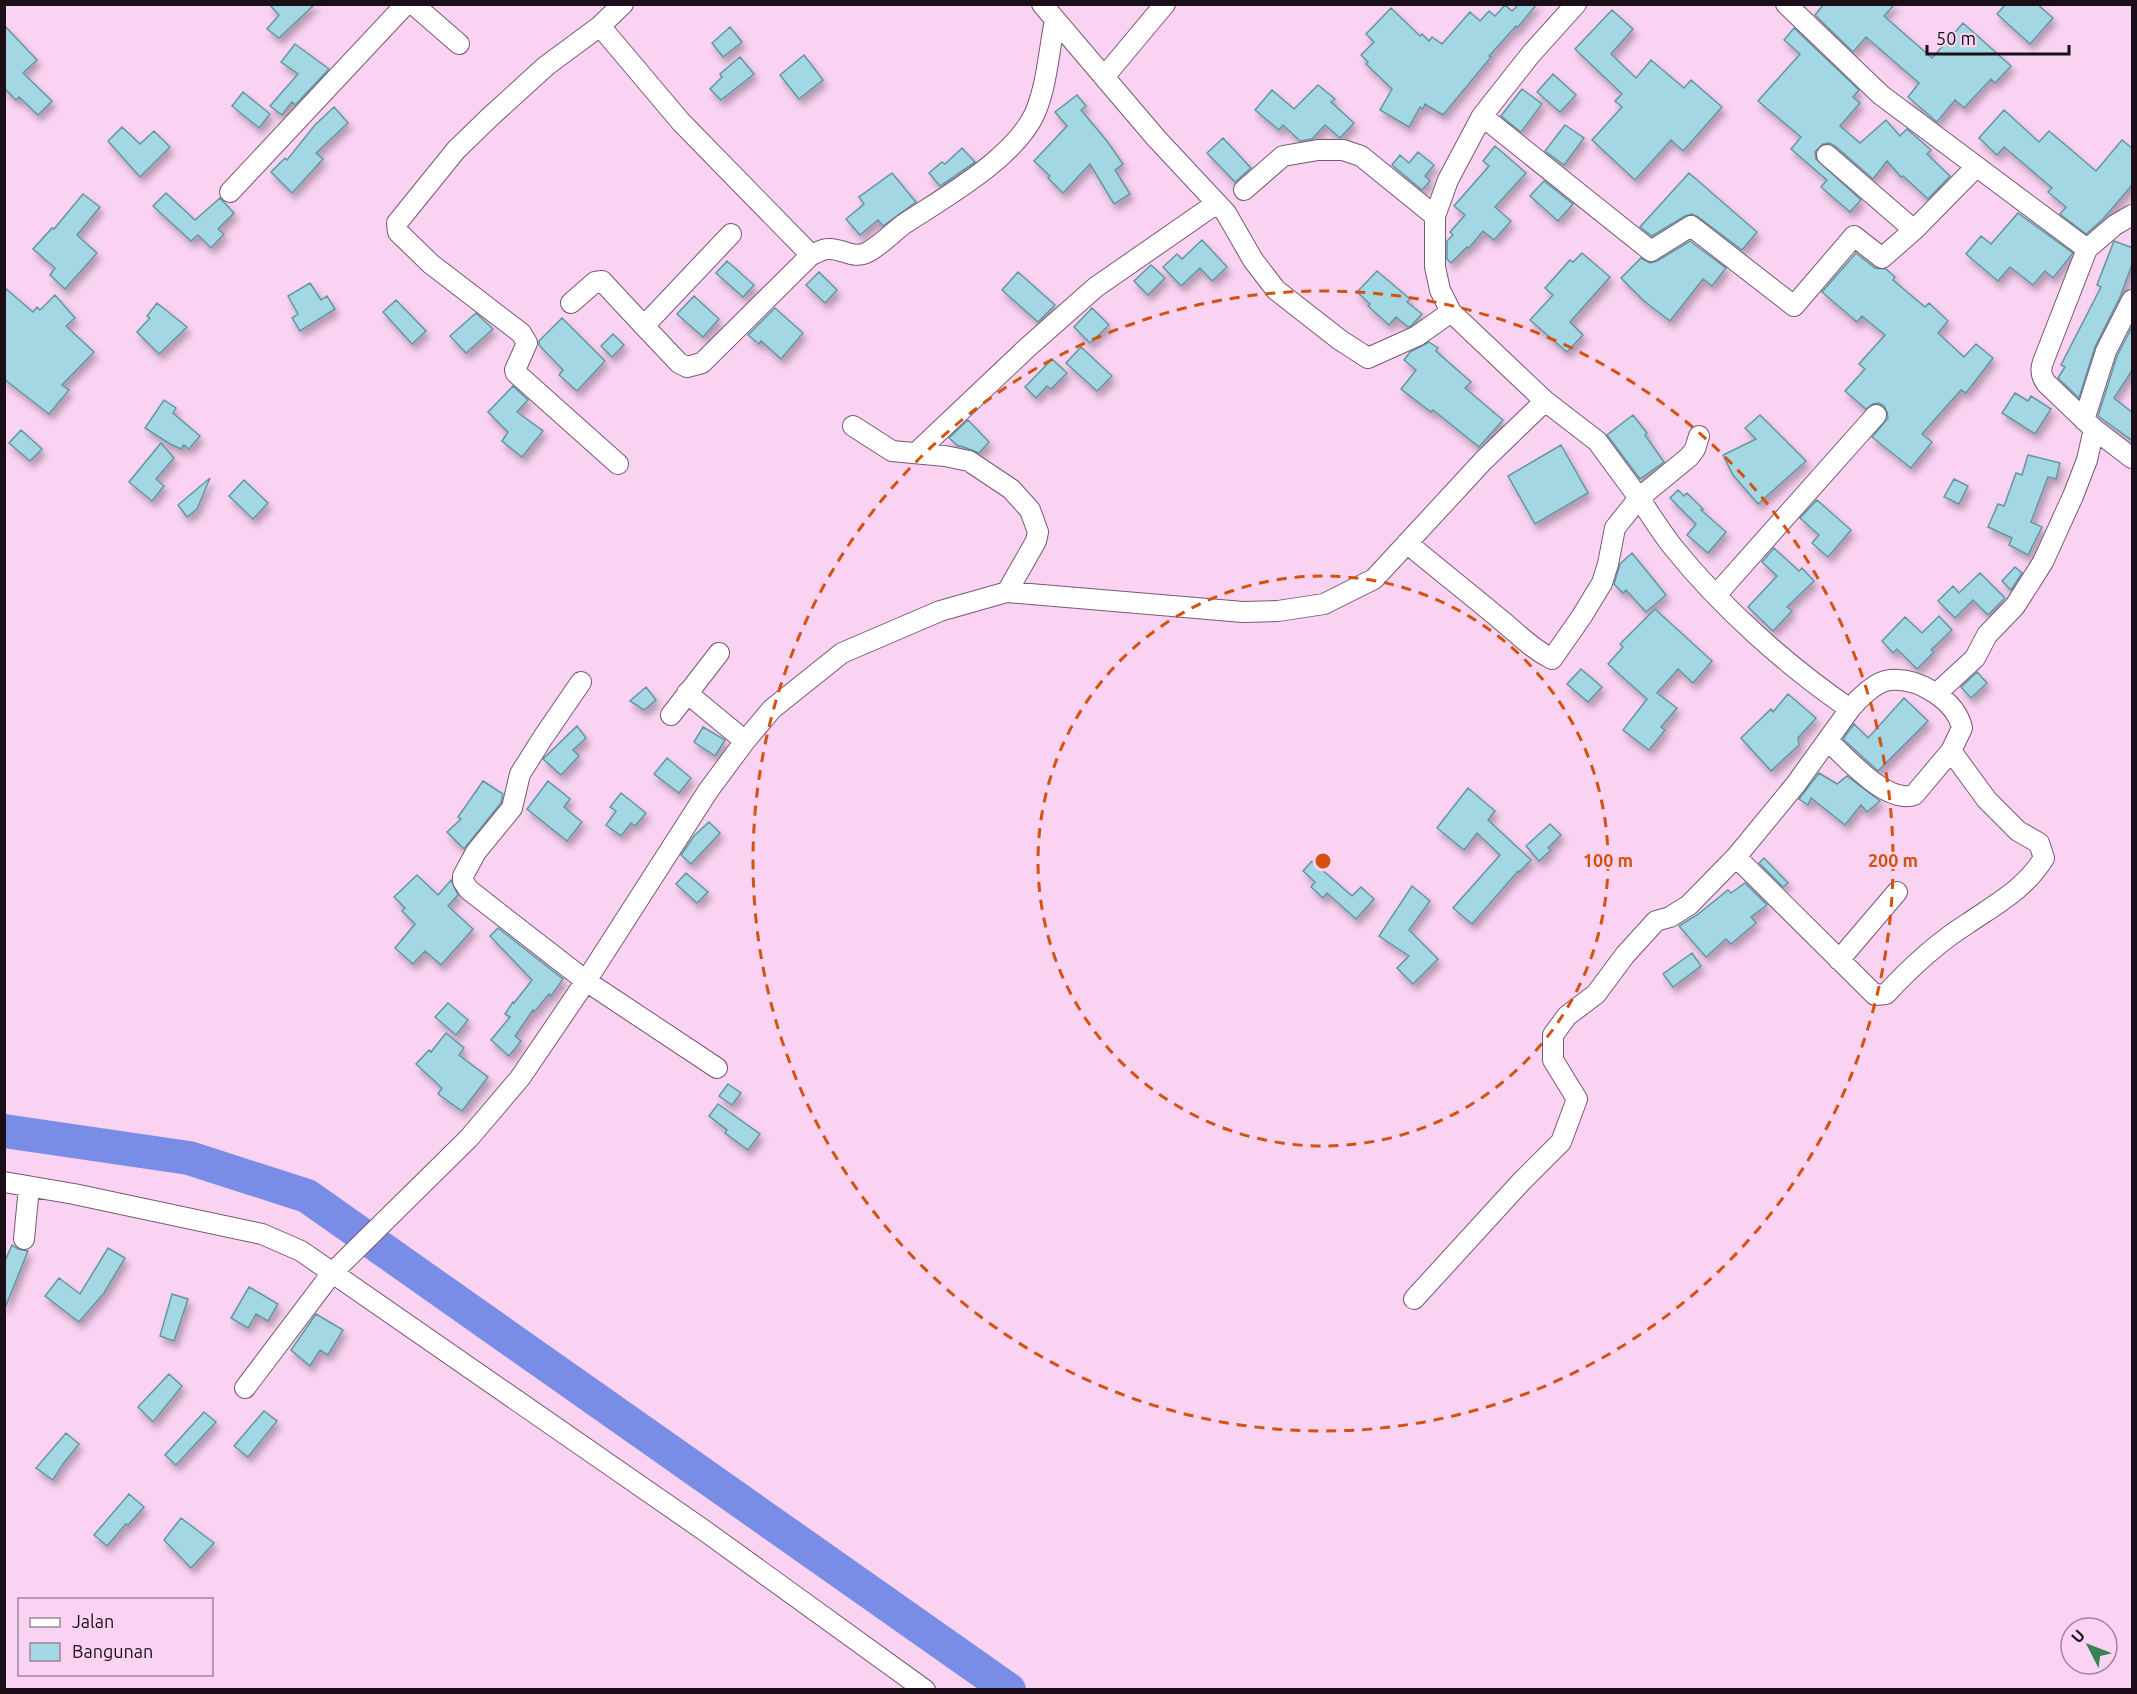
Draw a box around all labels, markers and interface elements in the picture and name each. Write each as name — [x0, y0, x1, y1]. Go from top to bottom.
scale bar — [1927, 18, 2070, 56]
text: 50 m — [1936, 28, 1976, 48]
text: 100 m — [1583, 850, 1633, 870]
text: 200 m — [1868, 850, 1918, 870]
centre of rings — [1313, 851, 1333, 871]
legend — [18, 1598, 213, 1676]
text: Jalan — [72, 1611, 114, 1631]
north arrow — [2059, 1616, 2119, 1676]
text: U — [2067, 1626, 2088, 1646]
text: Bangunan — [72, 1641, 153, 1661]

